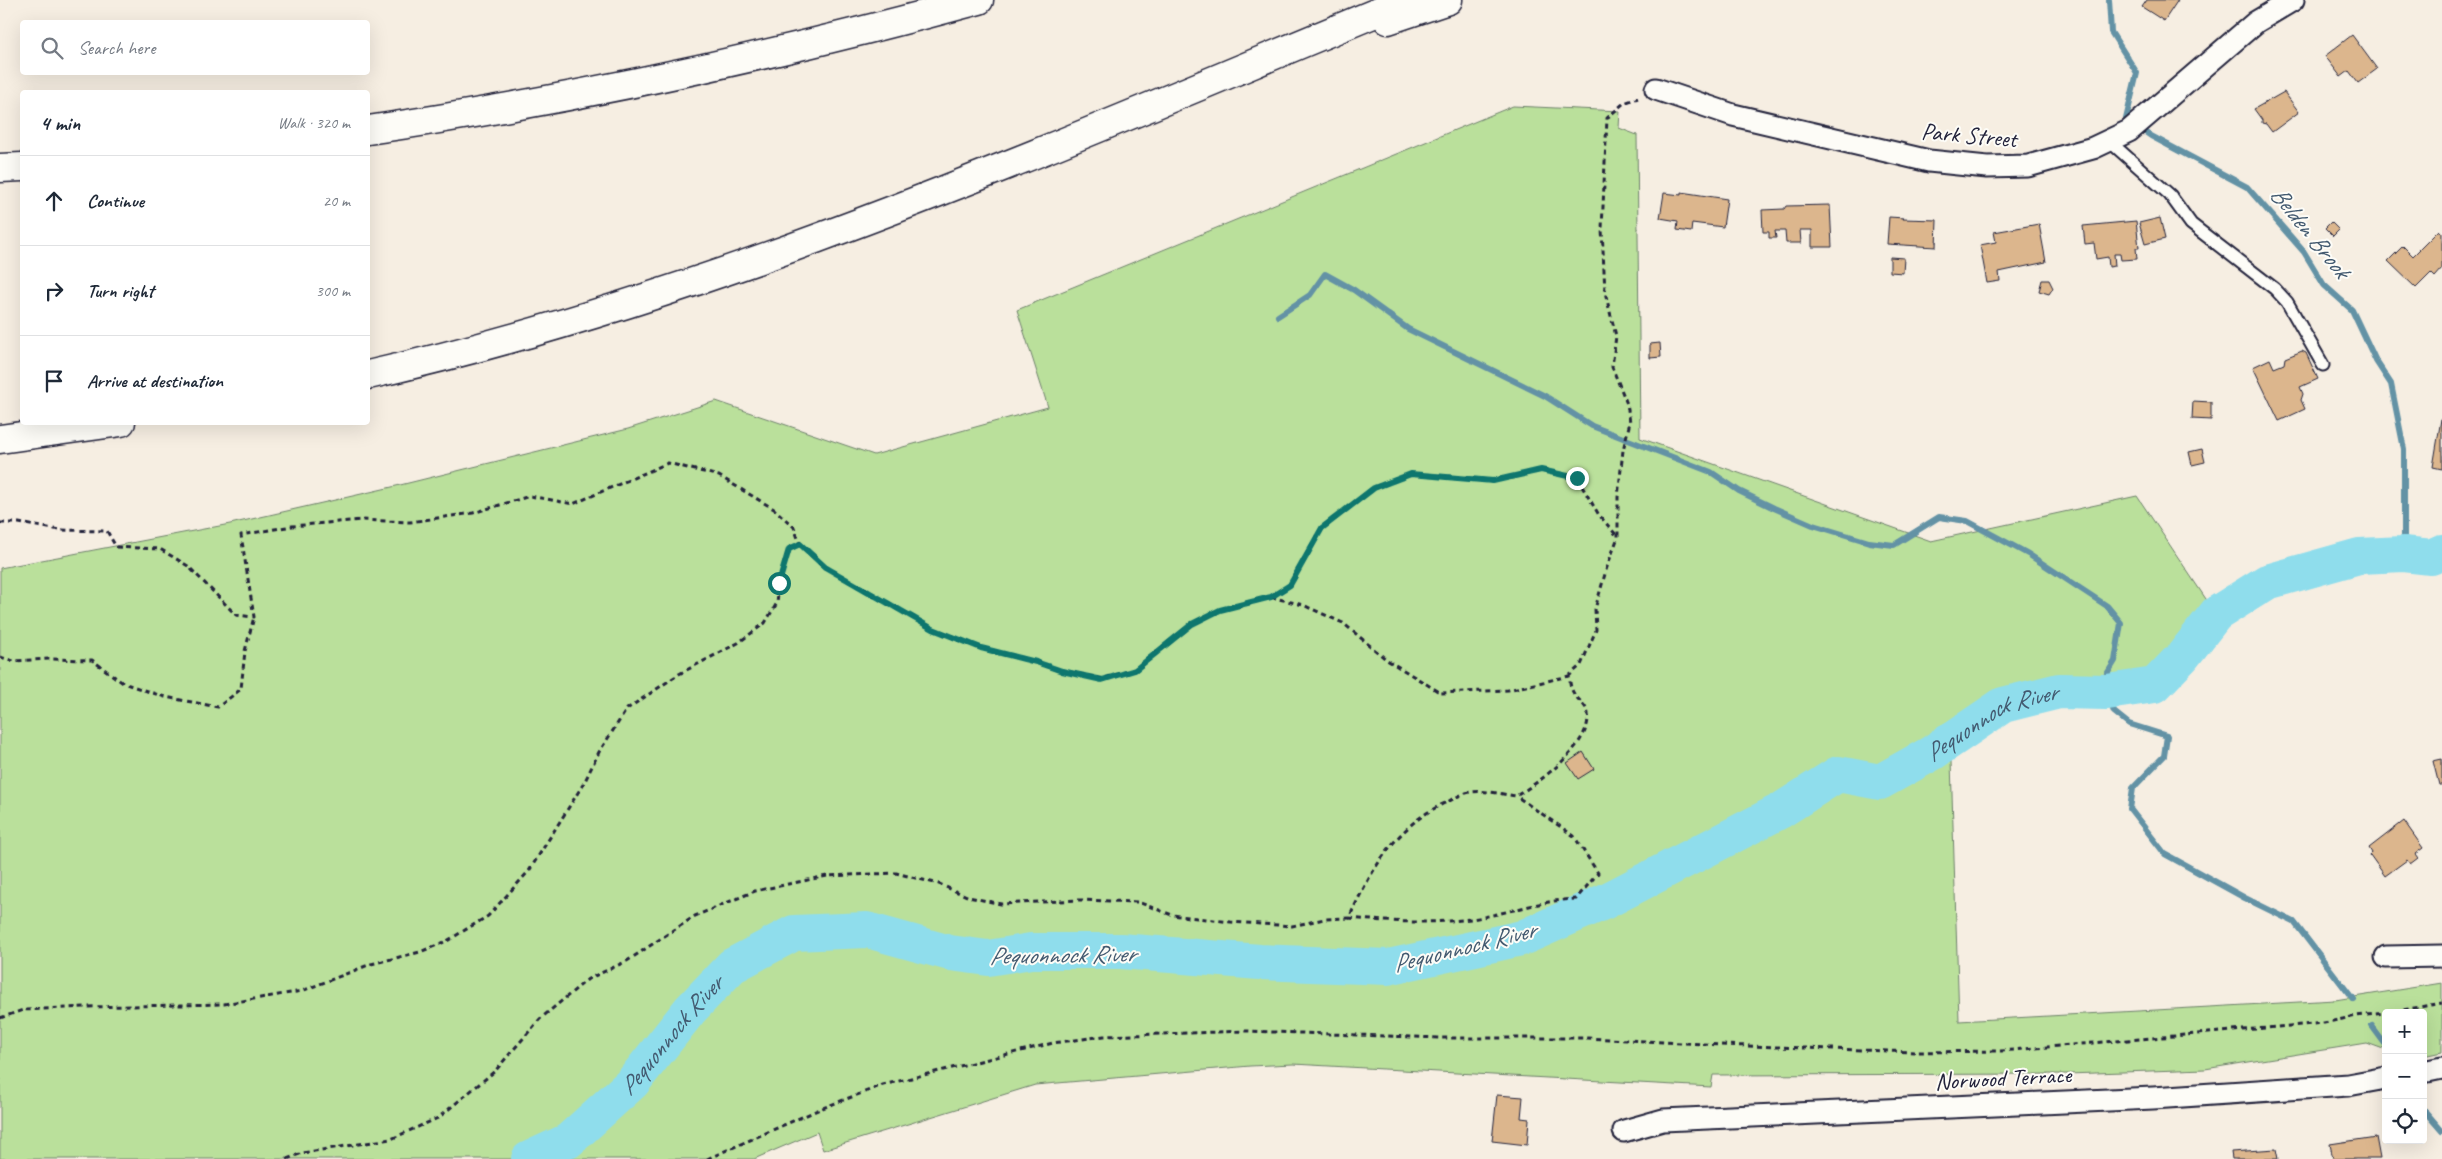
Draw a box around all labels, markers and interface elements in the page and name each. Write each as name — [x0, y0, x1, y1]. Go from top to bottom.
search box — [20, 20, 370, 75]
icon: search — [38, 34, 66, 62]
text: Search here — [78, 36, 155, 60]
text: 4 min — [40, 110, 80, 136]
text: Walk · 320 m — [278, 113, 350, 133]
street label: Park Street — [1920, 116, 2020, 154]
water label: Belden Brook — [2263, 179, 2359, 288]
icon: ahead — [40, 187, 68, 215]
text: Continue — [87, 189, 144, 213]
text: 20 m — [323, 191, 350, 211]
icon: right — [40, 277, 68, 305]
text: Turn right — [87, 279, 154, 303]
text: 300 m — [316, 281, 350, 301]
icon: arrive — [40, 367, 68, 395]
text: Arrive at destination — [87, 369, 223, 393]
route end — [1566, 467, 1589, 490]
route start — [768, 572, 791, 595]
water label: Pequonnock River — [1919, 675, 2065, 769]
water label: Pequonnock River — [1389, 913, 1543, 980]
water label: Pequonnock River — [989, 938, 1140, 972]
water label: Pequonnock River — [613, 965, 734, 1102]
map controls — [2382, 1009, 2427, 1144]
button: + — [2382, 1009, 2427, 1054]
button: − — [2382, 1054, 2427, 1099]
street label: Norwood Terrace — [1934, 1059, 2074, 1097]
button: locate — [2382, 1099, 2427, 1144]

